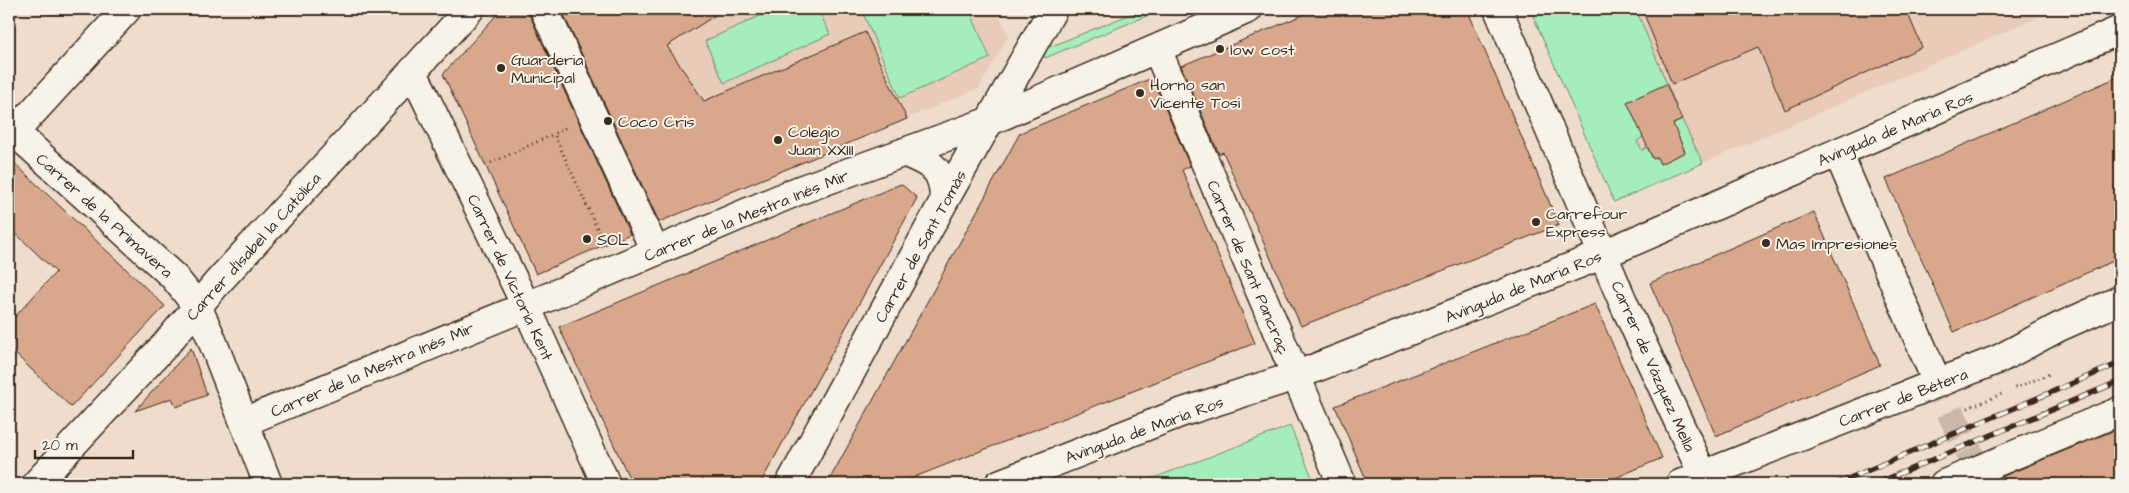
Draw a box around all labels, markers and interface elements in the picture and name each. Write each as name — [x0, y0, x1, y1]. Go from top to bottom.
place label: low cost — [1230, 39, 1295, 61]
marker: low cost — [1214, 43, 1226, 55]
place label: Guarderia Municipal — [511, 49, 583, 89]
marker: Guarderia Municipal — [495, 62, 507, 74]
place label: Horno san Vicente Tosi — [1150, 74, 1241, 114]
street label: Avinguda de Maria Ros — [1814, 86, 1977, 173]
marker: Horno san Vicente Tosi — [1134, 87, 1146, 99]
place label: Coco Cris — [618, 111, 694, 133]
marker: Coco Cris — [602, 115, 614, 127]
place label: Colegio Juan XXIII — [788, 121, 854, 161]
marker: Colegio Juan XXIII — [772, 134, 784, 146]
street label: Carrer de la Primavera — [31, 148, 178, 283]
street label: Carrer de la Mestra Inés Mir — [641, 165, 852, 267]
street label: Carrer de Sant Tomàs — [870, 166, 972, 327]
street label: Carrer d'Isabel la Catòlica — [181, 168, 326, 325]
street label: Carrer de Sant Pancraç — [1201, 177, 1295, 358]
street label: Carrer de Victoria Kent — [462, 191, 559, 365]
place label: Carrefour Express — [1546, 203, 1627, 243]
marker: Carrefour Express — [1530, 216, 1542, 228]
place label: SOL — [597, 229, 629, 251]
marker: SOL — [581, 233, 593, 245]
place label: Mas Impresiones — [1776, 233, 1897, 255]
marker: Mas Impresiones — [1760, 237, 1772, 249]
street label: Avinguda de Maria Ros — [1442, 245, 1605, 329]
street label: Carrer de Vázquez Mella — [1605, 278, 1701, 455]
street label: Carrer de la Mestra Inés Mir — [267, 317, 478, 423]
street label: Carrer de Bétera — [1836, 363, 1971, 433]
street label: Avinguda de Maria Ros — [1062, 391, 1227, 470]
scale bar — [35, 428, 132, 460]
text: 20 m — [42, 435, 78, 456]

